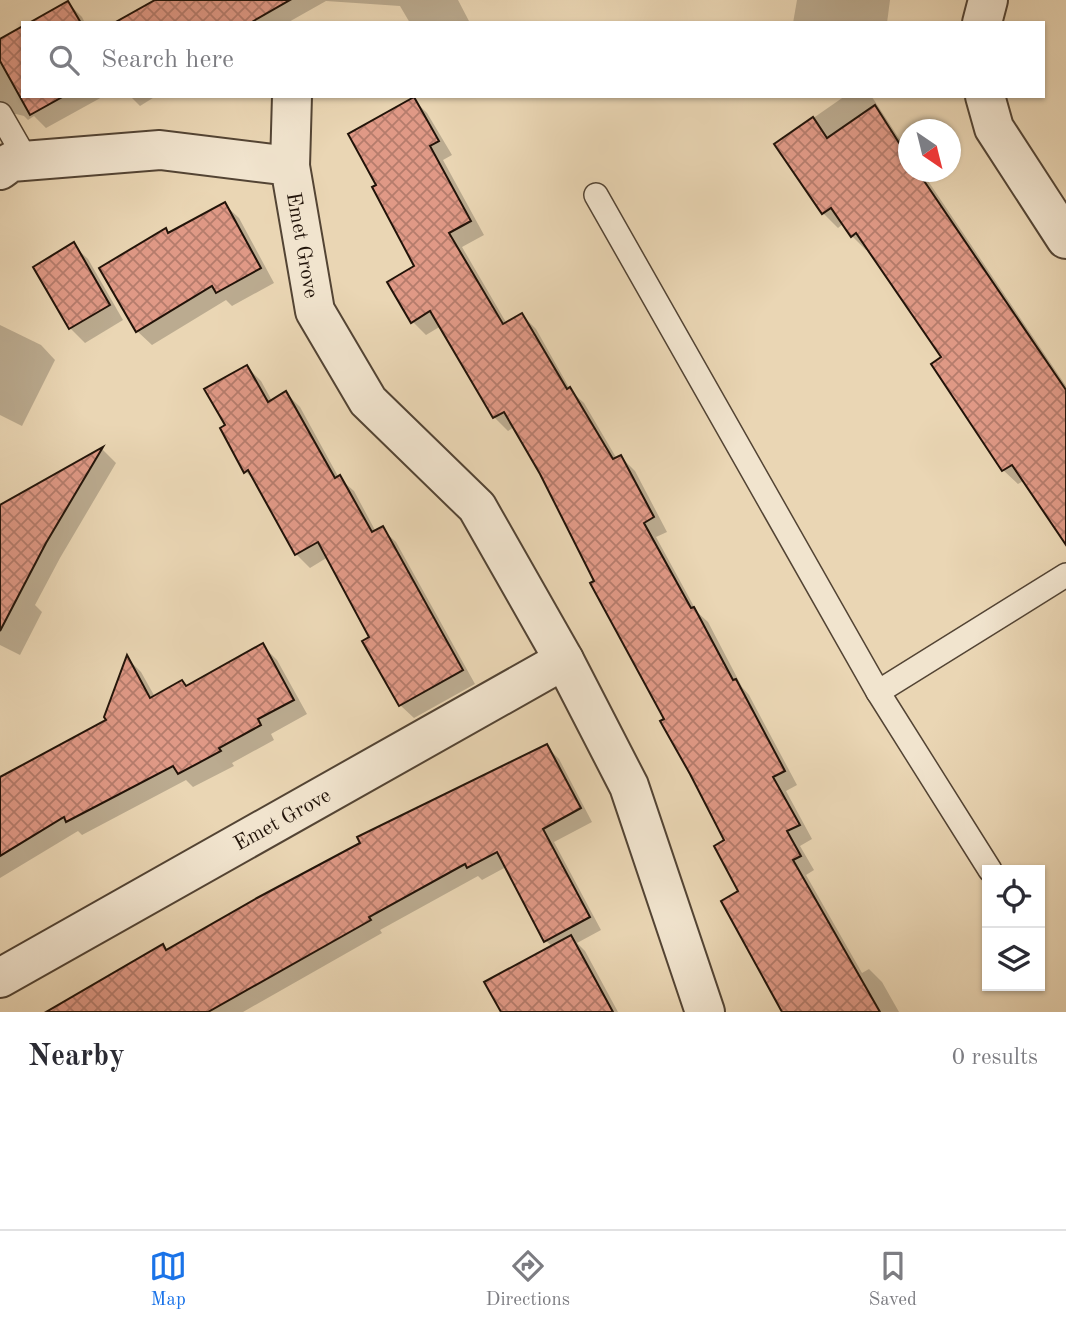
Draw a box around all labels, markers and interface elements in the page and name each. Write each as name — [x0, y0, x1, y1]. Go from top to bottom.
search box — [21, 21, 1045, 98]
icon: search — [45, 41, 83, 79]
text: Search here — [101, 47, 234, 73]
north arrow — [898, 119, 961, 182]
street label: Emet Grove — [282, 191, 321, 300]
street label: Emet Grove — [231, 785, 335, 855]
map controls — [982, 865, 1045, 991]
button: locate — [982, 865, 1045, 928]
button: layers — [982, 928, 1045, 991]
text: Nearby — [28, 1042, 125, 1072]
text: 0 results — [952, 1046, 1038, 1069]
tab: Map — [149, 1247, 187, 1312]
tab: Directions — [486, 1247, 570, 1312]
tab: Saved — [868, 1247, 917, 1312]

